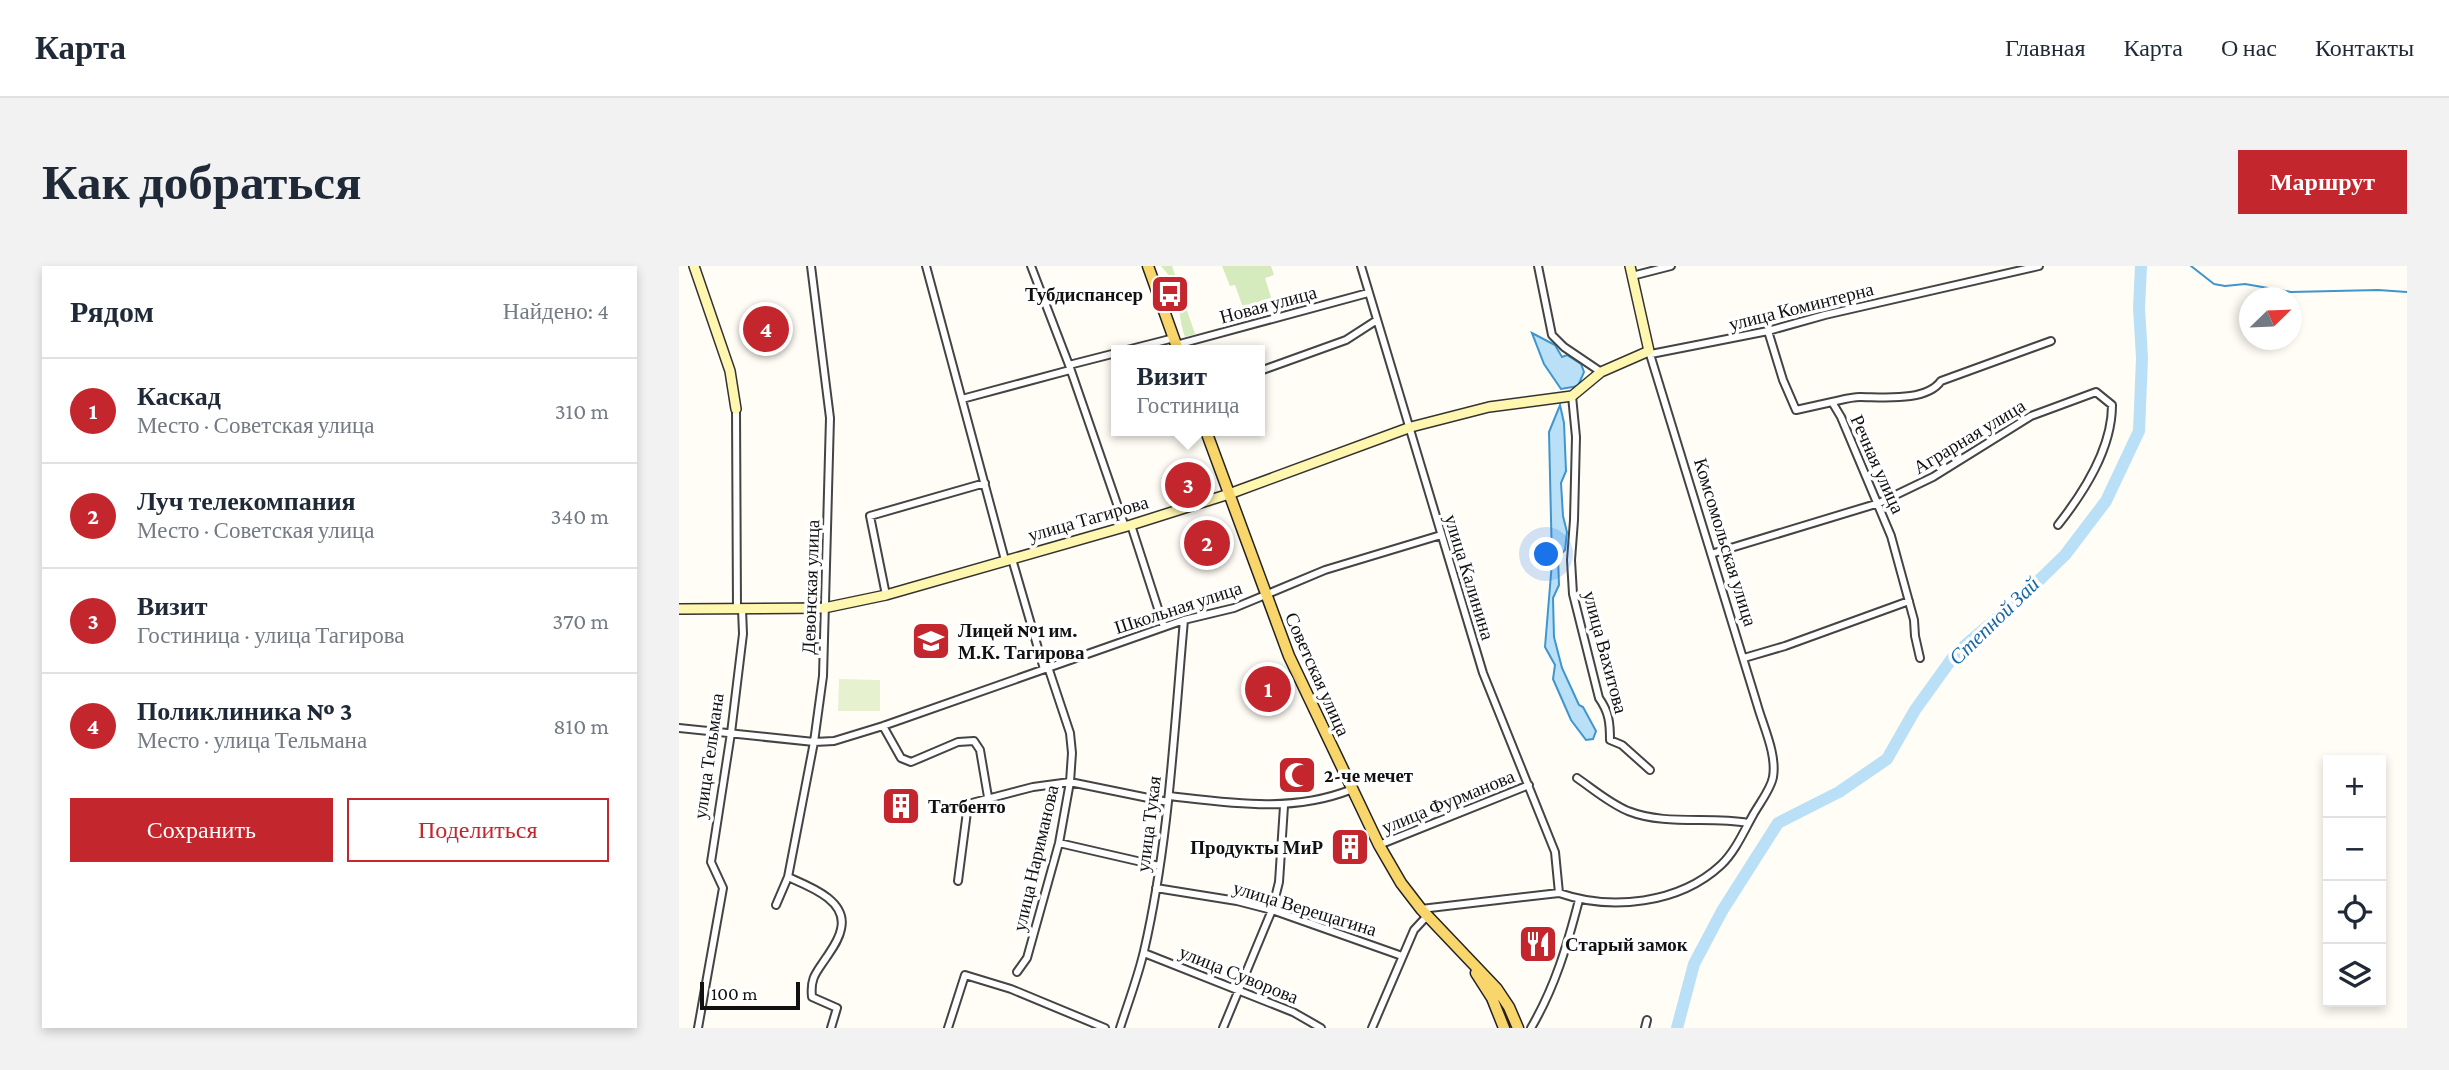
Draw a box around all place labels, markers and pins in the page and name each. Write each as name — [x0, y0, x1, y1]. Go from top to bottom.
bus stop icon: Тубдиспансер — [1149, 273, 1191, 315]
place label: Тубдиспансер — [1025, 284, 1143, 305]
pin: 4 — [743, 303, 789, 355]
pin: 3 — [1165, 459, 1211, 511]
pin: 2 — [1184, 517, 1230, 569]
school or university icon: Лицей №1 им. М.К. Тагирова — [910, 620, 952, 662]
place label: Лицей №1 им. М.К. Тагирова — [958, 620, 1085, 663]
pin: 1 — [1245, 663, 1291, 715]
mosque icon: 2-че мечет — [1276, 754, 1318, 796]
place label: 2-че мечет — [1324, 765, 1414, 786]
building icon: Татбенто — [880, 785, 922, 827]
place label: Татбенто — [928, 796, 1006, 817]
building icon: Продукты МиР — [1329, 826, 1371, 868]
place label: Продукты МиР — [1190, 837, 1323, 858]
restaurant icon: Старый замок — [1517, 923, 1559, 965]
place label: Старый замок — [1565, 934, 1688, 955]

